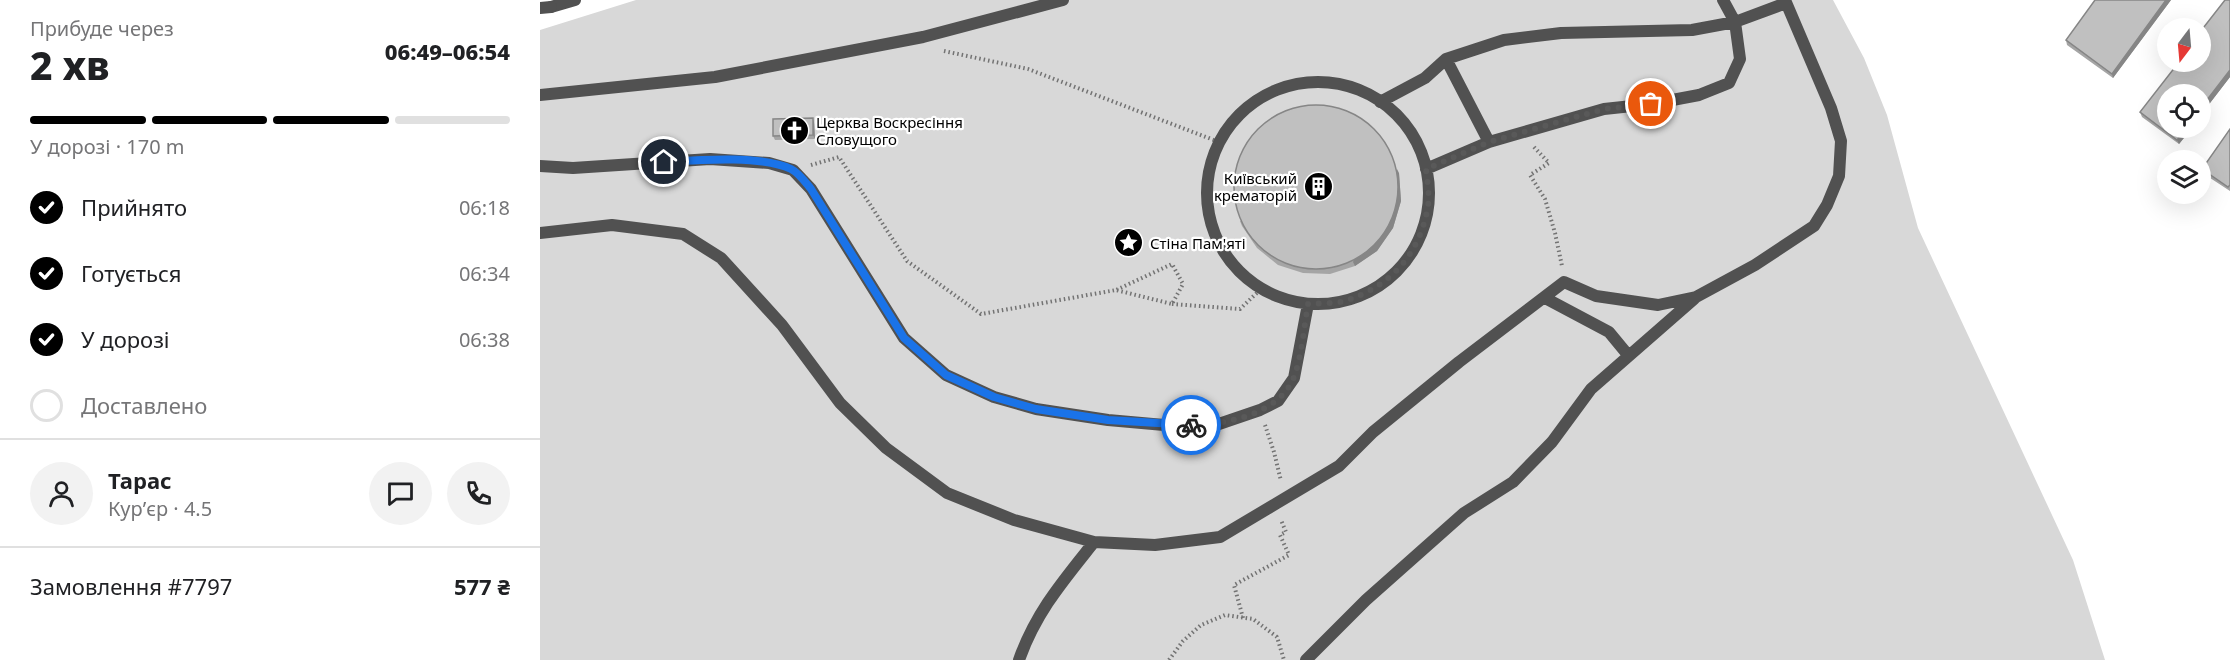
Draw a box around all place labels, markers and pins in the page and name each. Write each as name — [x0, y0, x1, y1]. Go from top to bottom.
pin — [1625, 78, 1676, 129]
place label: Церква Воскресіння Словущого — [816, 112, 963, 149]
church icon: Церква Воскресіння Словущого — [779, 115, 811, 147]
pin — [638, 136, 689, 187]
place label: Київський крематорій — [1214, 168, 1297, 205]
building icon: Київський крематорій — [1302, 171, 1334, 203]
place icon: Стіна Пам'яті — [1113, 227, 1145, 259]
place label: Стіна Пам'яті — [1150, 233, 1246, 253]

